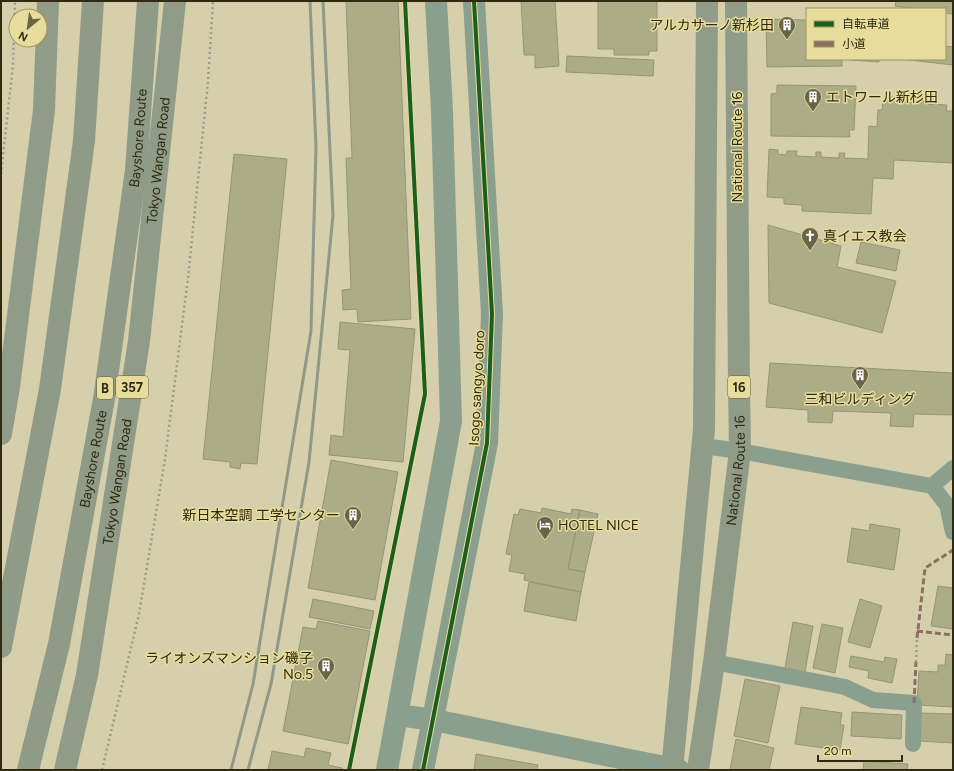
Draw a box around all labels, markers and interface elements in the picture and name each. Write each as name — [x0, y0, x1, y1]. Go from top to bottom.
north arrow — [8, 8, 48, 48]
legend — [806, 8, 946, 60]
building icon: アルカサーノ新杉田 — [777, 15, 797, 40]
place label: アルカサーノ新杉田 — [649, 17, 774, 34]
text: 自転車道 — [842, 17, 890, 31]
text: N — [17, 29, 30, 44]
text: 小道 — [842, 37, 866, 51]
building icon: エトワール新杉田 — [803, 87, 823, 112]
street label: Bayshore Route — [125, 88, 150, 189]
place label: エトワール新杉田 — [826, 89, 938, 106]
street label: National Route 16 — [729, 91, 746, 202]
street label: Tokyo Wangan Road — [143, 96, 173, 225]
church icon: 真イエス教会 — [800, 226, 820, 251]
place label: 真イエス教会 — [823, 228, 907, 245]
street label: Isogo sangyo doro — [465, 330, 489, 446]
building icon: 三和ビルディング — [850, 365, 870, 390]
road number: 357 — [116, 376, 148, 398]
road number: 16 — [728, 376, 750, 398]
road number: B — [97, 377, 113, 399]
place label: 三和ビルディング — [804, 391, 916, 408]
street label: Bayshore Route — [76, 408, 110, 509]
street label: National Route 16 — [722, 415, 749, 527]
street label: Tokyo Wangan Road — [99, 418, 135, 546]
building icon: 新日本空調 工学センター — [343, 505, 363, 530]
place label: 新日本空調 工学センター — [183, 507, 340, 524]
hotel icon: HOTEL NICE — [535, 515, 555, 540]
place label: HOTEL NICE — [558, 517, 639, 534]
place label: ライオンズマンション磯子 No.5 — [145, 650, 313, 683]
building icon: ライオンズマンション磯子 No.5 — [316, 656, 336, 681]
scale bar — [818, 737, 902, 763]
text: 20 m — [824, 744, 852, 758]

